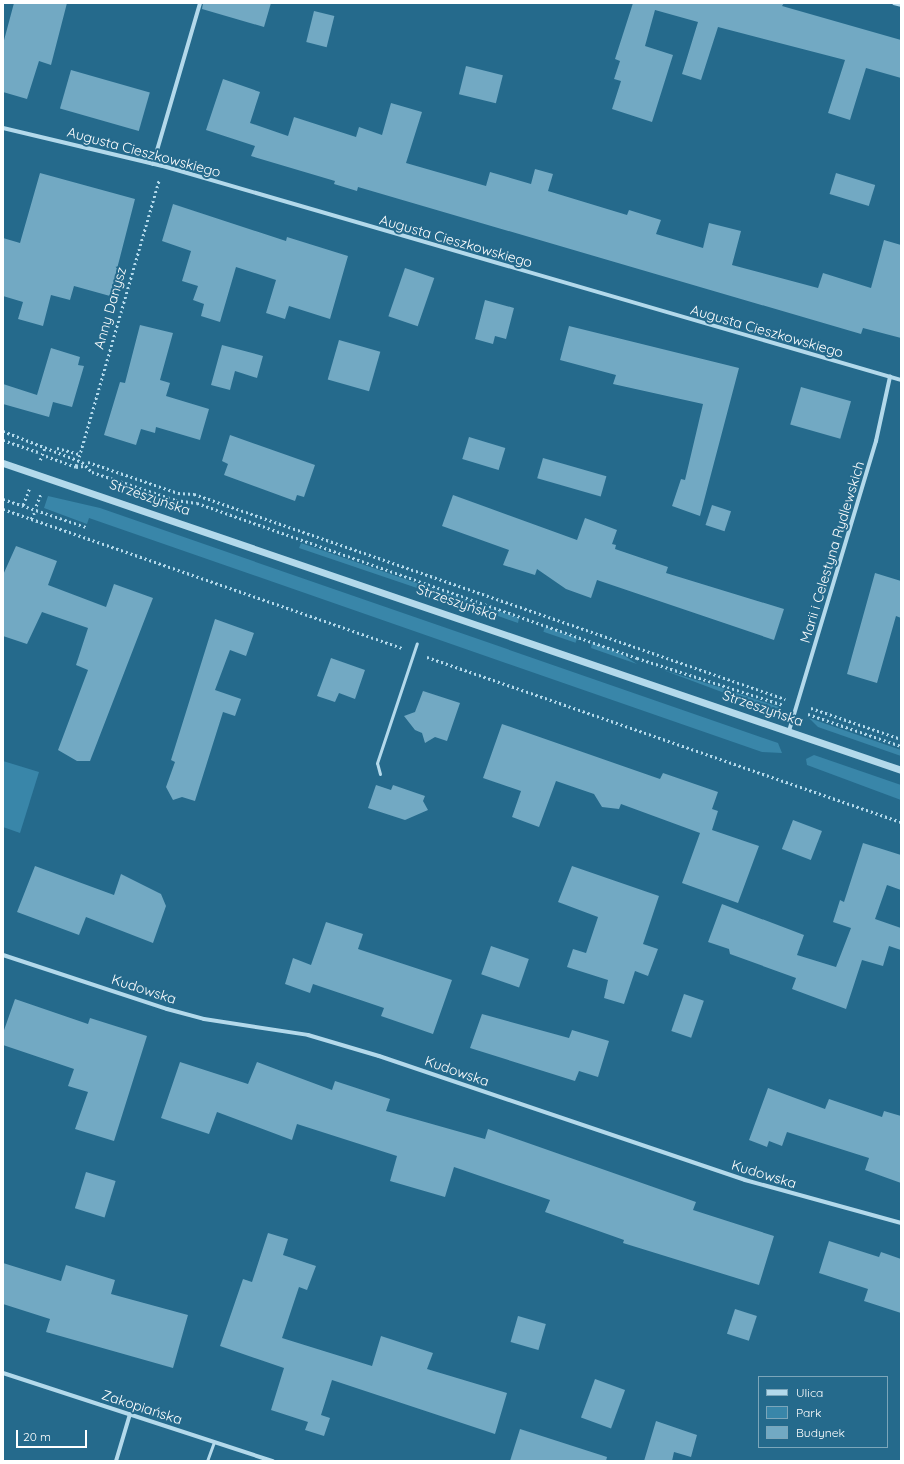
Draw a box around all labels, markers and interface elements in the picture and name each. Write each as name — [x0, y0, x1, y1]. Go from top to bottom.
street label: Augusta Cieszkowskiego — [65, 123, 223, 181]
street label: Augusta Cieszkowskiego — [378, 211, 534, 271]
street label: Anny Danysz — [90, 265, 130, 351]
street label: Augusta Cieszkowskiego — [689, 301, 845, 361]
street label: Marii i Celestyna Rydlewskich — [796, 459, 868, 645]
street label: Strzeszyńska — [107, 475, 193, 519]
street label: Strzeszyńska — [414, 580, 500, 624]
street label: Strzeszyńska — [720, 686, 806, 730]
street label: Kudowska — [109, 971, 179, 1007]
street label: Kudowska — [423, 1052, 491, 1090]
street label: Kudowska — [729, 1156, 799, 1192]
legend — [758, 1376, 888, 1448]
text: Ulica — [796, 1385, 823, 1400]
street label: Zakopiańska — [100, 1386, 184, 1428]
text: Park — [796, 1405, 821, 1420]
scale bar — [18, 1422, 89, 1448]
text: Budynek — [796, 1425, 845, 1440]
text: 20 m — [23, 1429, 51, 1444]

